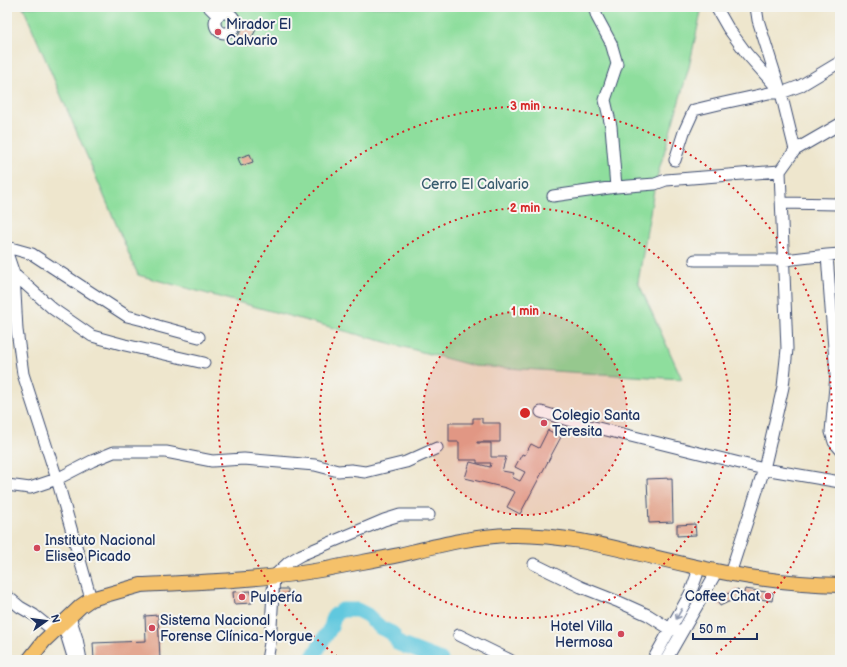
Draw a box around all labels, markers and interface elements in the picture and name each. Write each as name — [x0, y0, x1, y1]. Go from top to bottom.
place label: Mirador El Calvario — [226, 16, 291, 49]
marker: Mirador El Calvario — [213, 27, 223, 37]
text: 3 min — [510, 99, 540, 114]
park label: Cerro El Calvario — [421, 176, 529, 193]
text: 2 min — [510, 201, 540, 216]
text: 1 min — [511, 304, 539, 319]
centre of rings — [518, 406, 532, 420]
place label: Colegio Santa Teresita — [552, 407, 640, 440]
marker: Colegio Santa Teresita — [539, 418, 549, 428]
place label: Instituto Nacional Eliseo Picado — [45, 532, 155, 565]
marker: Instituto Nacional Eliseo Picado — [32, 543, 42, 553]
place label: Coffee Chat — [685, 588, 761, 605]
place label: Pulpería — [250, 589, 303, 606]
marker: Coffee Chat — [763, 591, 773, 601]
marker: Pulpería — [237, 592, 247, 602]
north arrow — [26, 601, 66, 641]
one-way arrow — [675, 608, 683, 620]
place label: Sistema Nacional Forense Clínica-Morgue — [160, 612, 313, 645]
text: N — [48, 613, 63, 624]
scale bar — [693, 615, 757, 641]
place label: Hotel Villa Hermosa — [550, 618, 613, 651]
text: 50 m — [699, 622, 726, 637]
marker: Sistema Nacional Forense Clínica-Morgue — [147, 623, 157, 633]
marker: Hotel Villa Hermosa — [616, 629, 626, 639]

